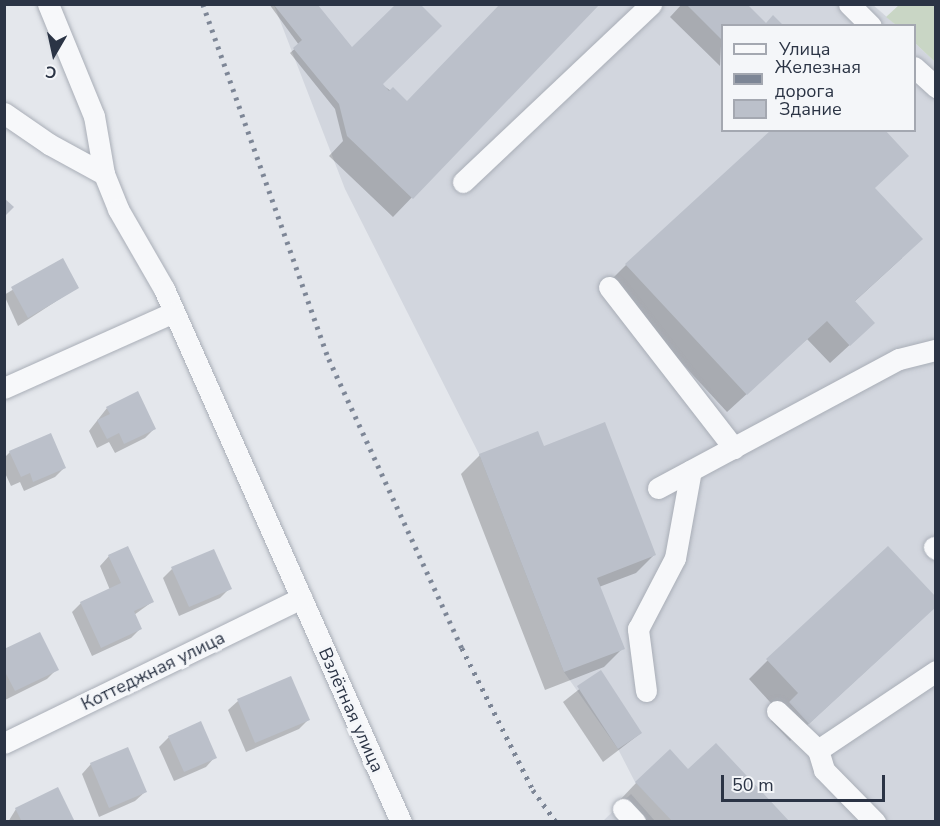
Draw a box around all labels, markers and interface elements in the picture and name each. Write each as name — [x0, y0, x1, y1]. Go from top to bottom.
north arrow — [24, 24, 84, 84]
legend — [721, 24, 916, 132]
text: Улица — [779, 37, 830, 61]
text: Железная дорога — [775, 55, 861, 103]
text: С — [44, 60, 58, 83]
text: Здание — [779, 97, 842, 121]
street label: Коттеджная улица — [78, 627, 228, 715]
street label: Взлётная улица — [314, 644, 388, 776]
scale bar — [724, 763, 888, 801]
text: 50 m — [732, 773, 774, 797]

